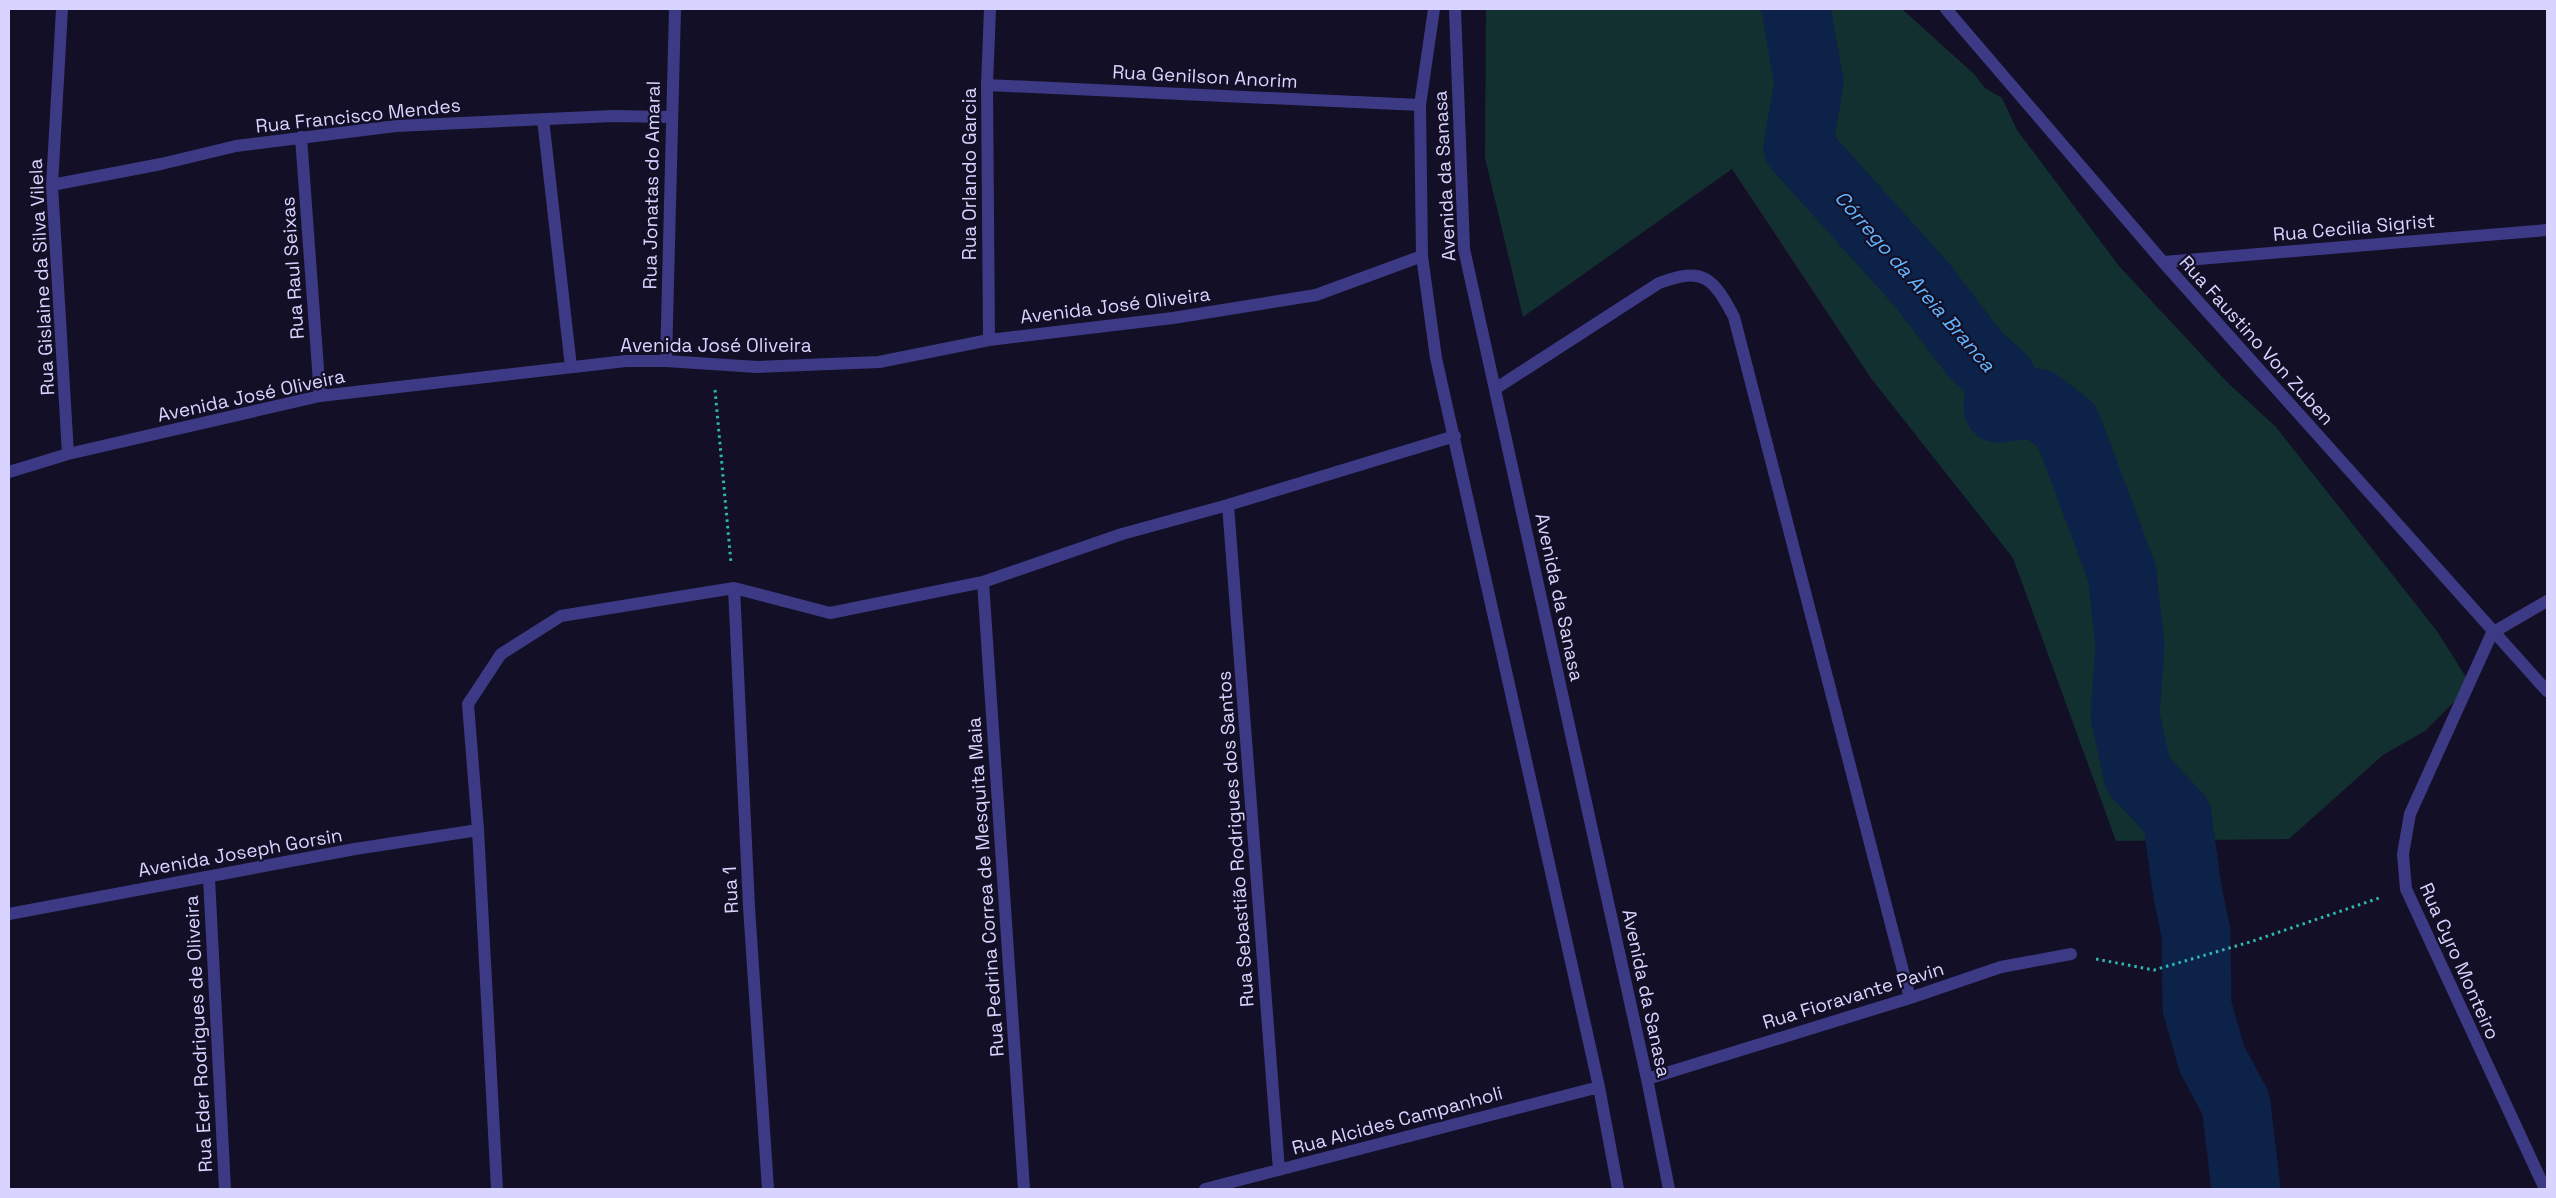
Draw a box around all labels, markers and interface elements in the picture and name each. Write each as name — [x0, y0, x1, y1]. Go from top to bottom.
street label: Rua Genilson Anorim — [1112, 59, 1298, 94]
street label: Rua Jonatas do Amaral — [637, 81, 666, 290]
street label: Rua Orlando Garcia — [957, 88, 982, 260]
street label: Avenida da Sanasa — [1428, 90, 1461, 262]
street label: Rua Francisco Mendes — [254, 92, 462, 139]
street label: Rua Gislaine da Silva Vilela — [23, 158, 60, 396]
water label: Córrego da Areia Branca — [1829, 185, 2001, 378]
street label: Rua Raul Seixas — [275, 196, 310, 340]
street label: Rua Cecilia Sigrist — [2272, 208, 2436, 247]
street label: Rua Faustino Von Zuben — [2174, 250, 2340, 430]
street label: Avenida José Oliveira — [1019, 281, 1212, 330]
street label: Avenida José Oliveira — [620, 333, 812, 358]
street label: Avenida José Oliveira — [155, 363, 347, 428]
street label: Avenida da Sanasa — [1530, 511, 1590, 683]
street label: Rua Sebastião Rodrigues dos Santos — [1211, 670, 1260, 1008]
street label: Rua Pedrina Correa de Mesquita Maia — [961, 716, 1010, 1058]
street label: Avenida Joseph Gorsin — [136, 822, 344, 883]
street label: Rua 1 — [717, 866, 744, 914]
street label: Rua Cyro Monteiro — [2414, 879, 2505, 1044]
street label: Rua Eder Rodrigues de Oliveira — [179, 895, 218, 1173]
street label: Avenida da Sanasa — [1617, 907, 1677, 1079]
street label: Rua Fioravante Pavin — [1759, 956, 1947, 1035]
street label: Rua Alcides Campanholi — [1289, 1080, 1505, 1161]

